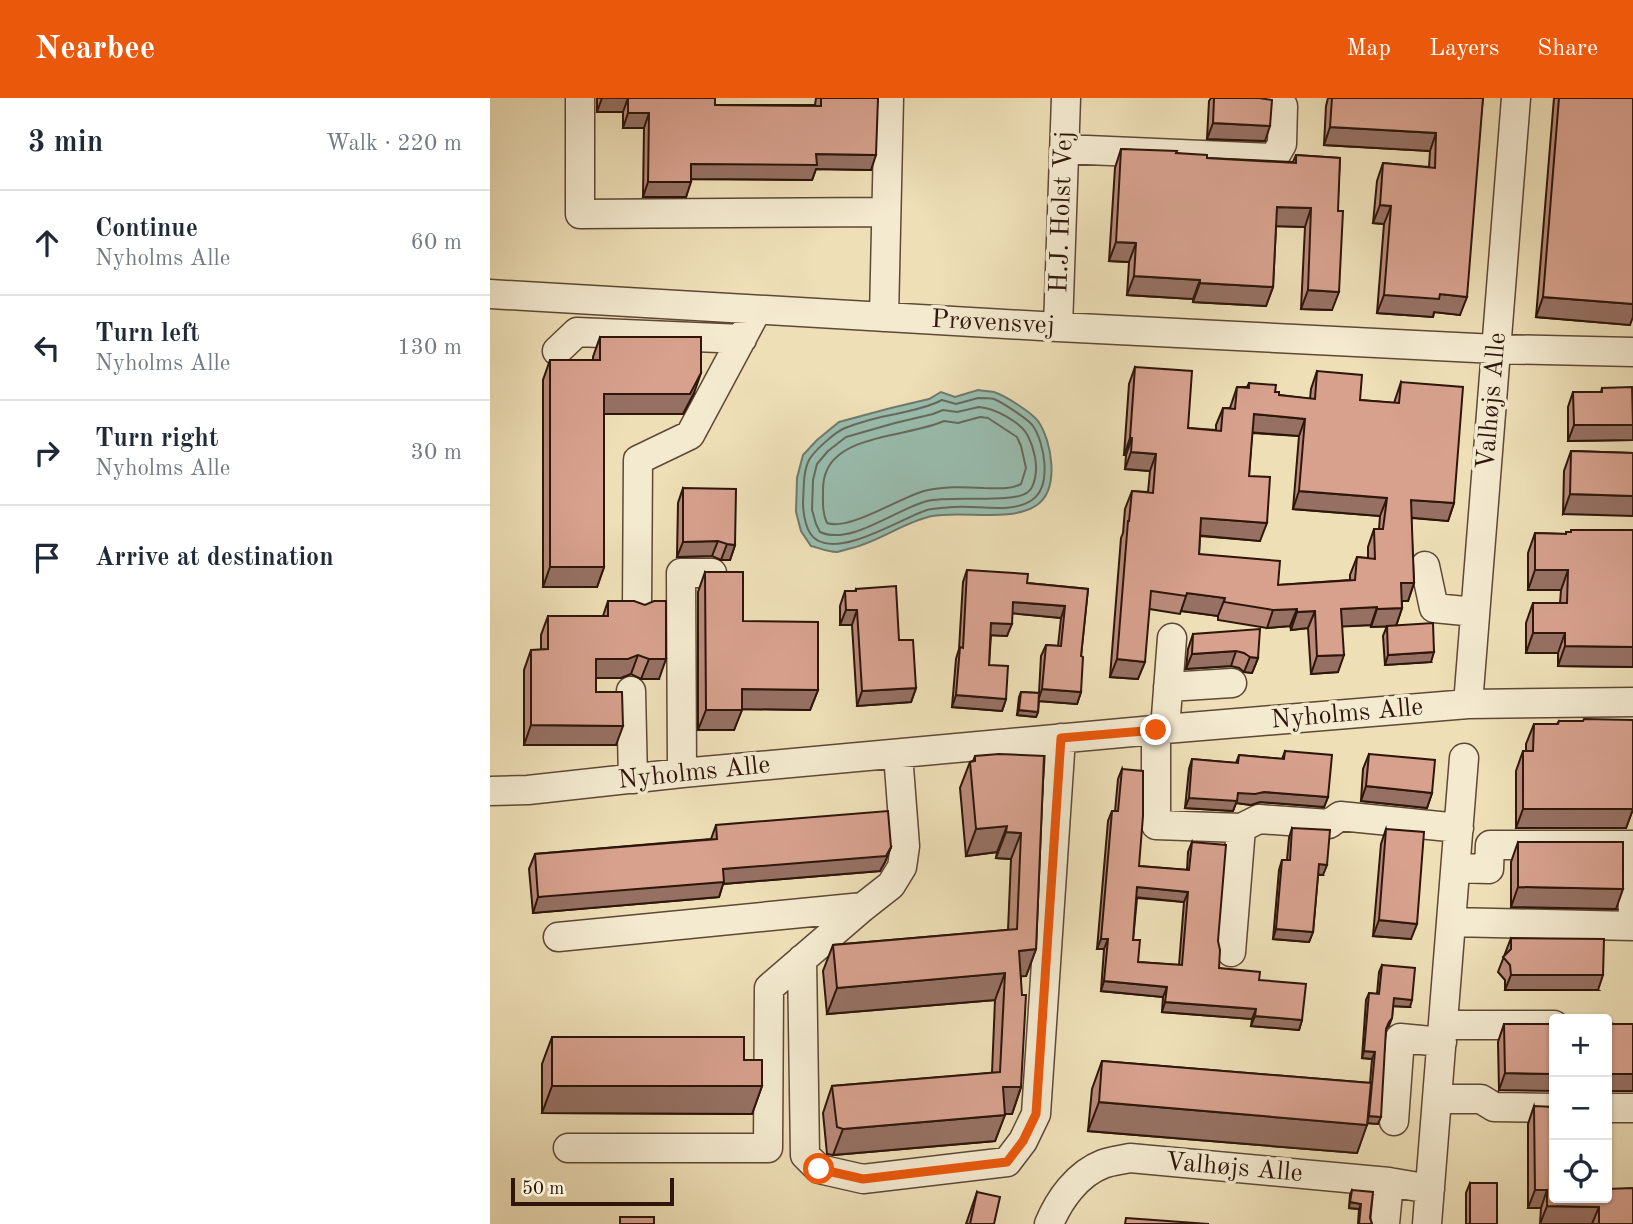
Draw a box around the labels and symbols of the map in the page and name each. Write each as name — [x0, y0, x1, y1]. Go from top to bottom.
street label: H.J. Holst Vej — [1046, 130, 1078, 294]
street label: Prøvensvej — [930, 307, 1056, 339]
street label: Valhøjs Alle — [1473, 331, 1511, 471]
street label: Nyholms Alle — [1270, 694, 1424, 734]
route end — [1140, 714, 1171, 745]
street label: Nyholms Alle — [617, 752, 771, 794]
street label: Valhøjs Alle — [1164, 1149, 1304, 1187]
route start — [803, 1153, 834, 1184]
scale bar — [511, 1175, 674, 1207]

